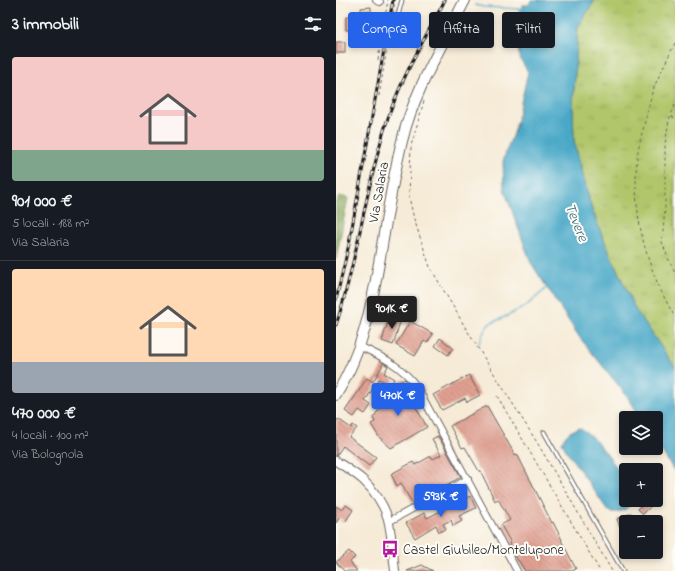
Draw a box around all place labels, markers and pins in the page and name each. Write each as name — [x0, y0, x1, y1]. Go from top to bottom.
pin: 901K € — [359, 296, 425, 330]
pin: 470K € — [365, 383, 431, 417]
pin: 593K € — [408, 484, 474, 518]
bus stop icon: Castel Giubileo/Montelupone — [380, 539, 400, 559]
place label: Castel Giubileo/Montelupone — [403, 540, 564, 561]

